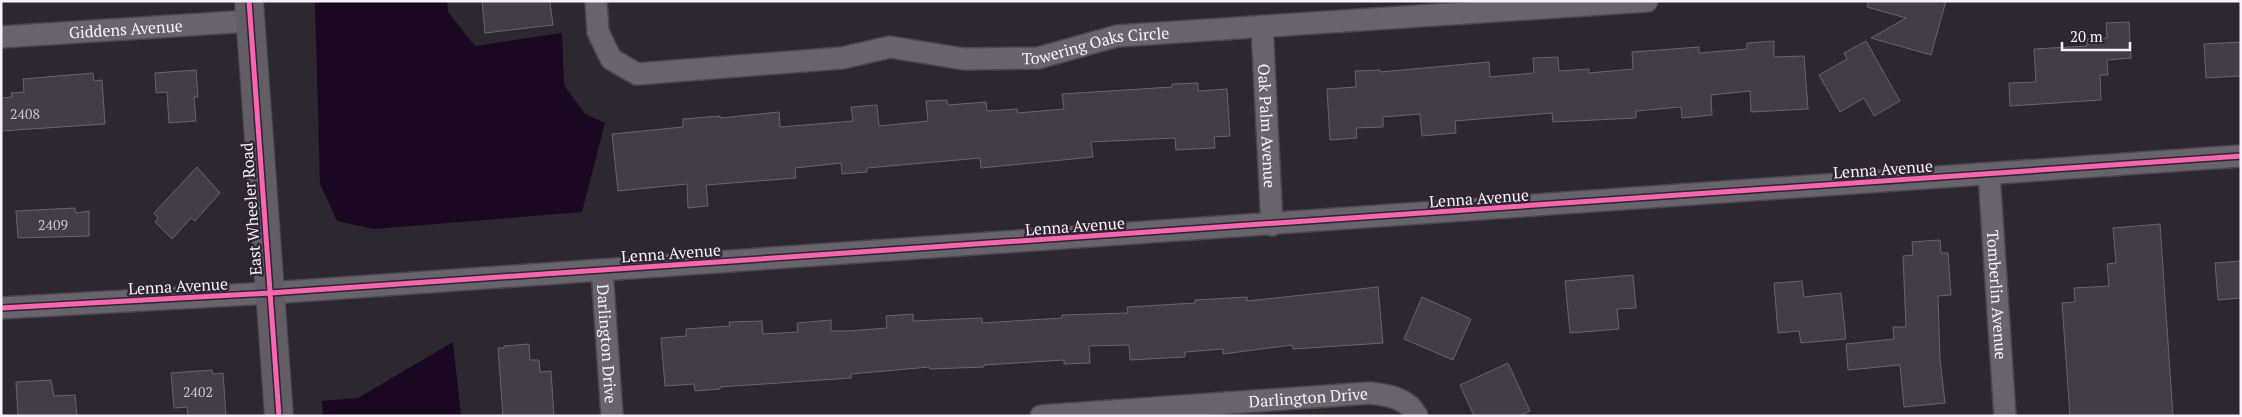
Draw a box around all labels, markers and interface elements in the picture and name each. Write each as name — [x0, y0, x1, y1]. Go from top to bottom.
street label: Giddens Avenue — [68, 14, 183, 44]
scale bar — [2062, 20, 2130, 52]
street label: Towering Oaks Circle — [1022, 22, 1170, 69]
text: 20 m — [2070, 26, 2103, 46]
street label: Oak Palm Avenue — [1253, 63, 1281, 189]
house number: 2408 — [10, 104, 40, 123]
street label: East Wheeler Road — [235, 142, 267, 276]
street label: Lenna Avenue — [1832, 155, 1934, 183]
street label: Lenna Avenue — [1428, 184, 1530, 212]
street label: Lenna Avenue — [1024, 212, 1126, 240]
house number: 2409 — [38, 215, 68, 234]
street label: Tomberlin Avenue — [1982, 229, 2012, 360]
street label: Lenna Avenue — [620, 239, 722, 267]
street label: Lenna Avenue — [128, 272, 228, 300]
street label: Darlington Drive — [592, 283, 622, 404]
house number: 2402 — [183, 382, 213, 401]
street label: Darlington Drive — [1248, 382, 1369, 412]

